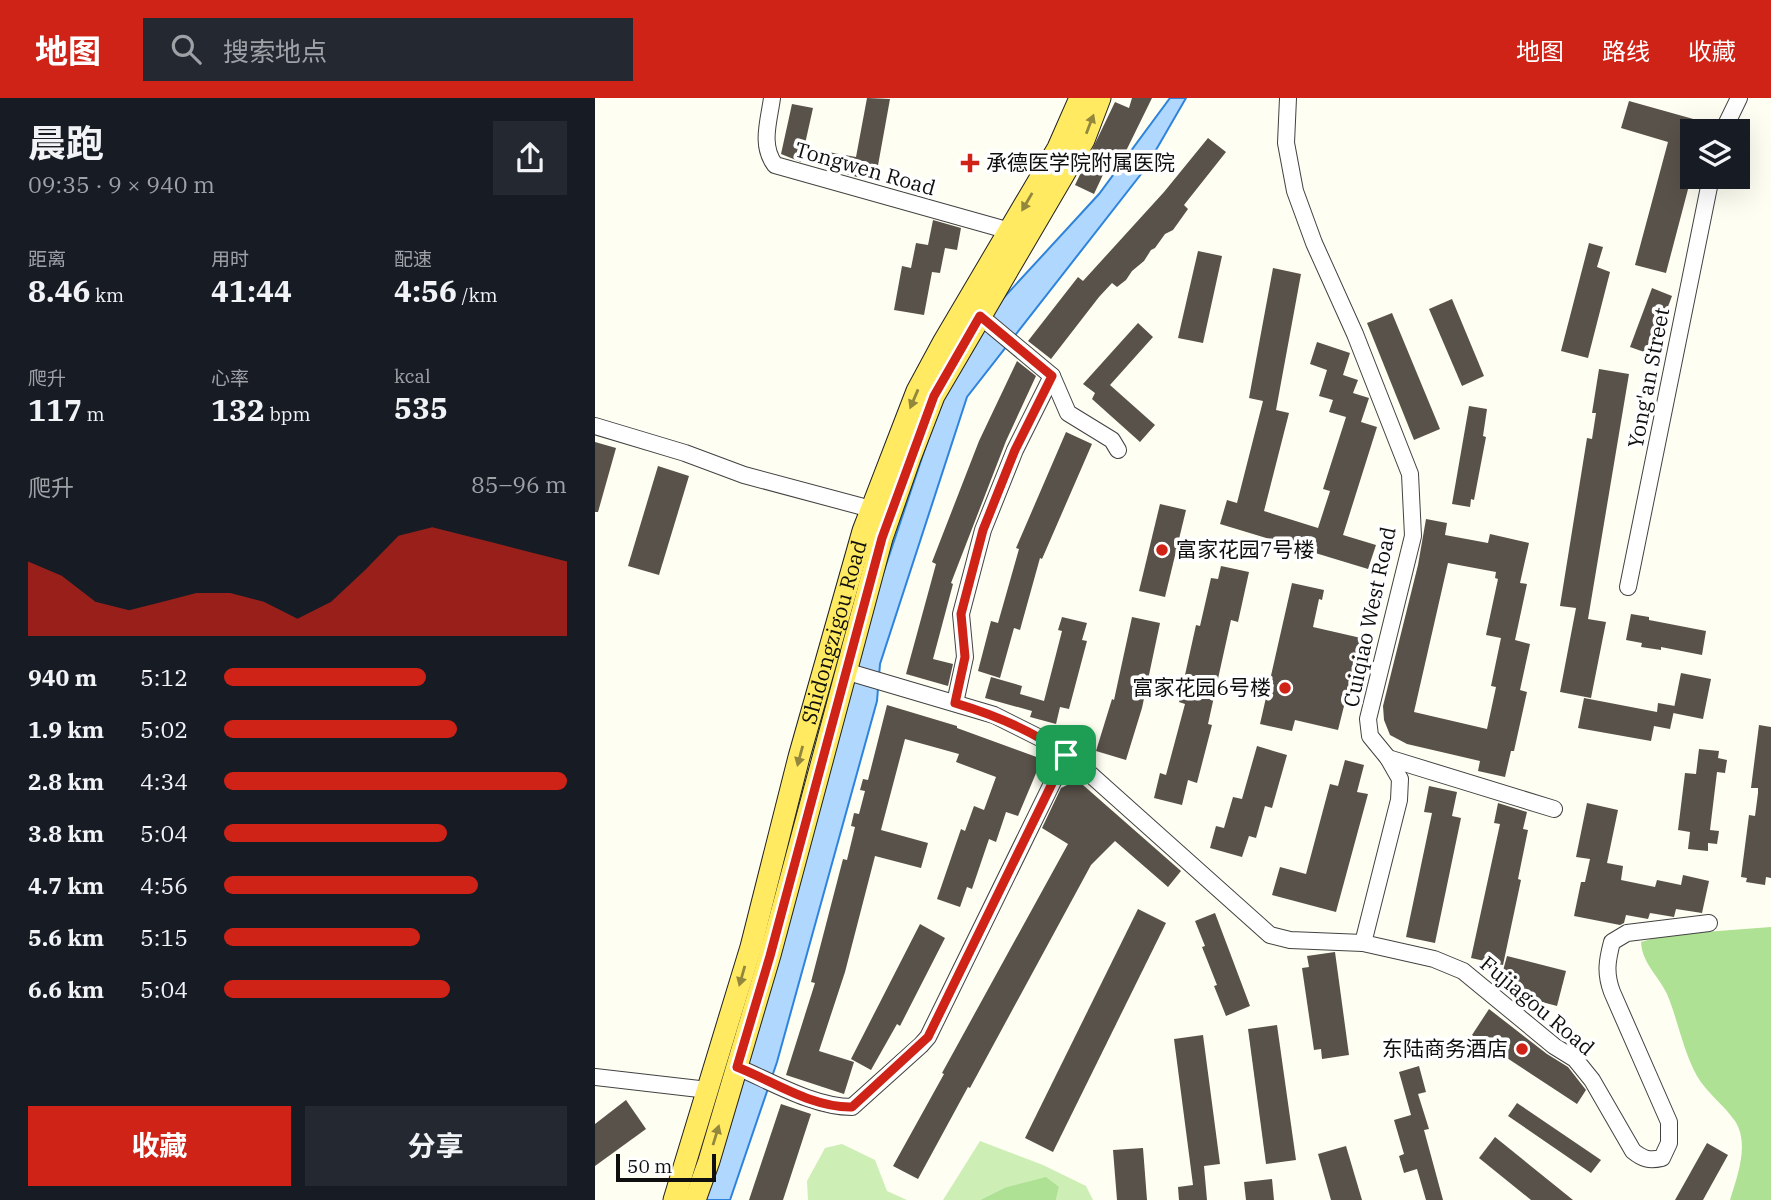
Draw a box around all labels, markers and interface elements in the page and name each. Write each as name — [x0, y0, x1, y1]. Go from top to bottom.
search box — [143, 18, 633, 81]
text: 地图 — [35, 29, 101, 72]
icon: search — [167, 30, 205, 68]
text: 搜索地点 — [223, 34, 327, 68]
text: 地图 — [1516, 35, 1564, 67]
text: 路线 — [1602, 35, 1650, 67]
text: 收藏 — [1688, 35, 1736, 67]
one-way arrow — [1085, 113, 1096, 134]
text: 晨跑 — [28, 118, 104, 167]
map controls — [1680, 119, 1750, 189]
button: layers — [1680, 119, 1750, 189]
button: share — [493, 121, 567, 195]
street label: Tongwen Road — [792, 135, 939, 202]
place label: 承德医学院附属医院 — [986, 148, 1175, 176]
marker: 承德医学院附属医院 — [960, 153, 980, 173]
text: 09:35 · 9 × 940 m — [28, 169, 215, 199]
one-way arrow — [1021, 193, 1033, 212]
text: 距离 — [28, 247, 66, 271]
text: 用时 — [211, 247, 249, 271]
text: 配速 — [394, 247, 432, 271]
text: 8.46 — [28, 271, 90, 310]
text: 41:44 — [211, 271, 292, 310]
text: 4:56 — [394, 271, 457, 310]
text: km — [90, 283, 124, 307]
text: /km — [457, 283, 498, 307]
street label: Yong'an Street — [1621, 305, 1675, 450]
text: kcal — [394, 364, 431, 388]
text: 爬升 — [28, 366, 66, 390]
text: 心率 — [211, 366, 249, 390]
text: 535 — [394, 388, 448, 427]
one-way arrow — [908, 389, 919, 410]
text: 117 — [28, 390, 82, 429]
text: 132 — [211, 390, 265, 429]
text: m — [82, 402, 105, 426]
text: bpm — [265, 402, 311, 426]
text: 85–96 m — [471, 469, 567, 499]
text: 爬升 — [28, 472, 74, 502]
street label: Cuiqiao West Road — [1336, 524, 1402, 710]
place label: 富家花园7号楼 — [1176, 535, 1315, 563]
street label: Shidongzigou Road — [794, 537, 873, 727]
marker: 富家花园7号楼 — [1154, 542, 1170, 558]
text: 940 m — [28, 662, 97, 692]
text: 5:12 — [140, 662, 188, 692]
place label: 富家花园6号楼 — [1132, 673, 1271, 701]
marker: 富家花园6号楼 — [1277, 680, 1293, 696]
text: 1.9 km — [28, 714, 104, 744]
text: 5:02 — [140, 714, 188, 744]
pin — [1036, 725, 1096, 785]
icon: arrive — [1047, 736, 1085, 774]
one-way arrow — [794, 745, 805, 767]
text: 2.8 km — [28, 766, 104, 796]
text: 4:34 — [140, 766, 188, 796]
text: 3.8 km — [28, 818, 104, 848]
text: 5:04 — [140, 818, 188, 848]
text: 4.7 km — [28, 870, 104, 900]
text: 4:56 — [140, 870, 188, 900]
text: 5.6 km — [28, 922, 104, 952]
text: 5:15 — [140, 922, 188, 952]
street label: Fujiagou Road — [1475, 949, 1601, 1061]
one-way arrow — [737, 965, 747, 986]
text: 6.6 km — [28, 974, 104, 1004]
text: 5:04 — [140, 974, 188, 1004]
place label: 东陆商务酒店 — [1382, 1034, 1508, 1062]
marker: 东陆商务酒店 — [1514, 1041, 1530, 1057]
button: 收藏 — [28, 1106, 291, 1186]
button: 分享 — [305, 1106, 567, 1186]
one-way arrow — [712, 1125, 722, 1146]
scale bar — [616, 1151, 716, 1183]
text: 50 m — [627, 1154, 672, 1178]

